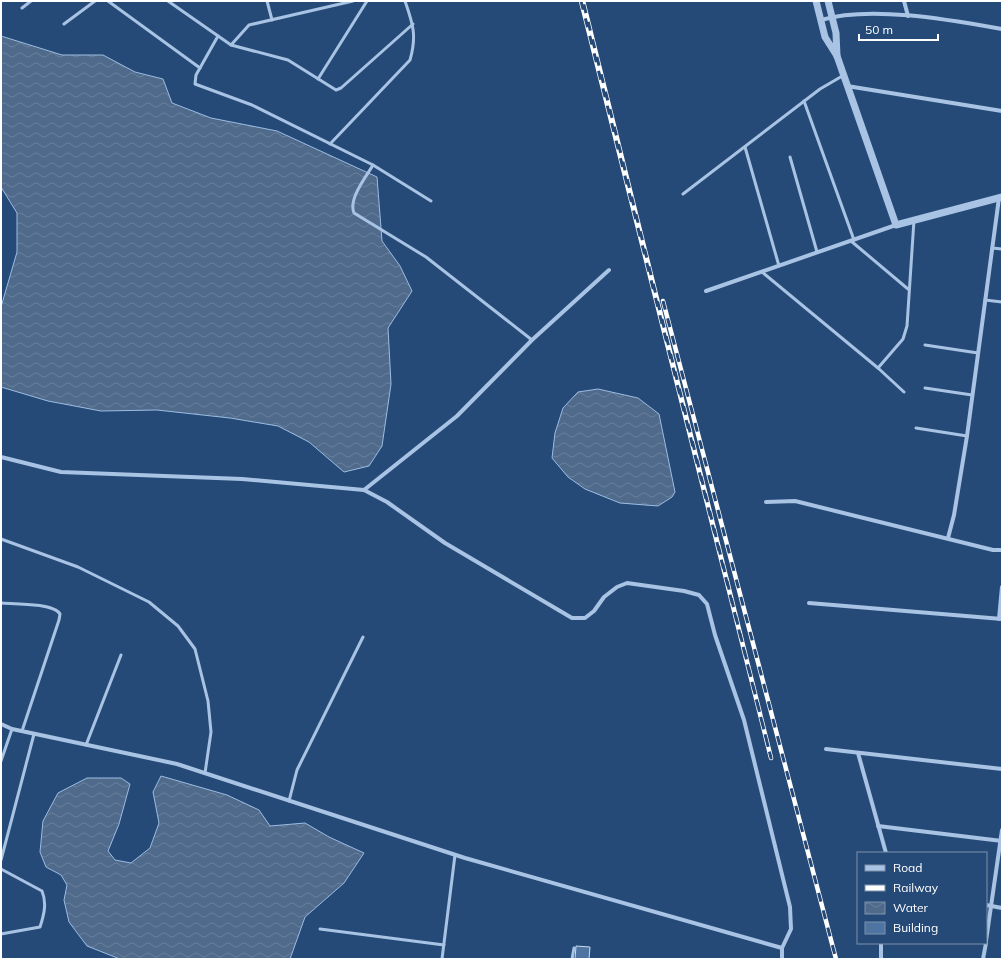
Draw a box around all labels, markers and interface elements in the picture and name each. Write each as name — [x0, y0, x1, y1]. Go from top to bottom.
scale bar — [859, 16, 938, 42]
text: 50 m — [865, 22, 893, 37]
legend — [857, 852, 987, 944]
text: Road — [893, 860, 922, 875]
text: Railway — [893, 880, 939, 895]
text: Water — [893, 900, 929, 915]
text: Building — [893, 920, 938, 935]

